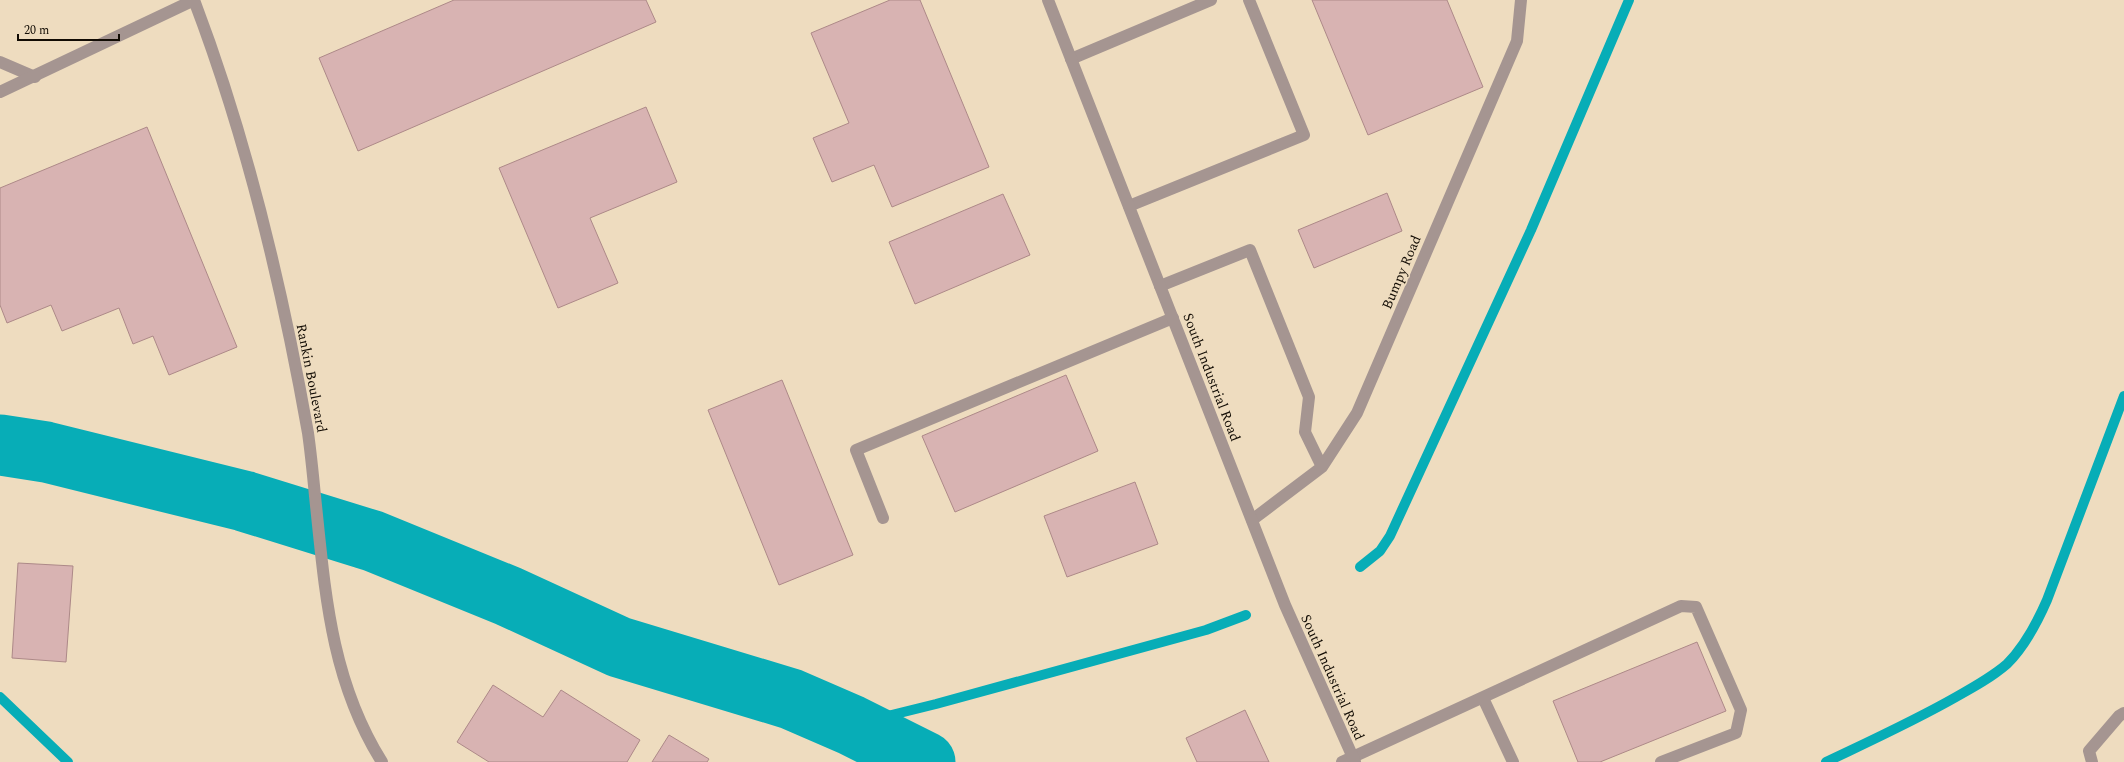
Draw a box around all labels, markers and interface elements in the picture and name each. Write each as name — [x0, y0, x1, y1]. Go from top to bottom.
scale bar — [18, 16, 119, 42]
text: 20 m — [24, 21, 49, 40]
street label: Bumpy Road — [1376, 232, 1427, 313]
street label: South Industrial Road — [1177, 310, 1246, 445]
street label: Rankin Boulevard — [291, 322, 332, 435]
street label: South Industrial Road — [1295, 611, 1370, 744]

